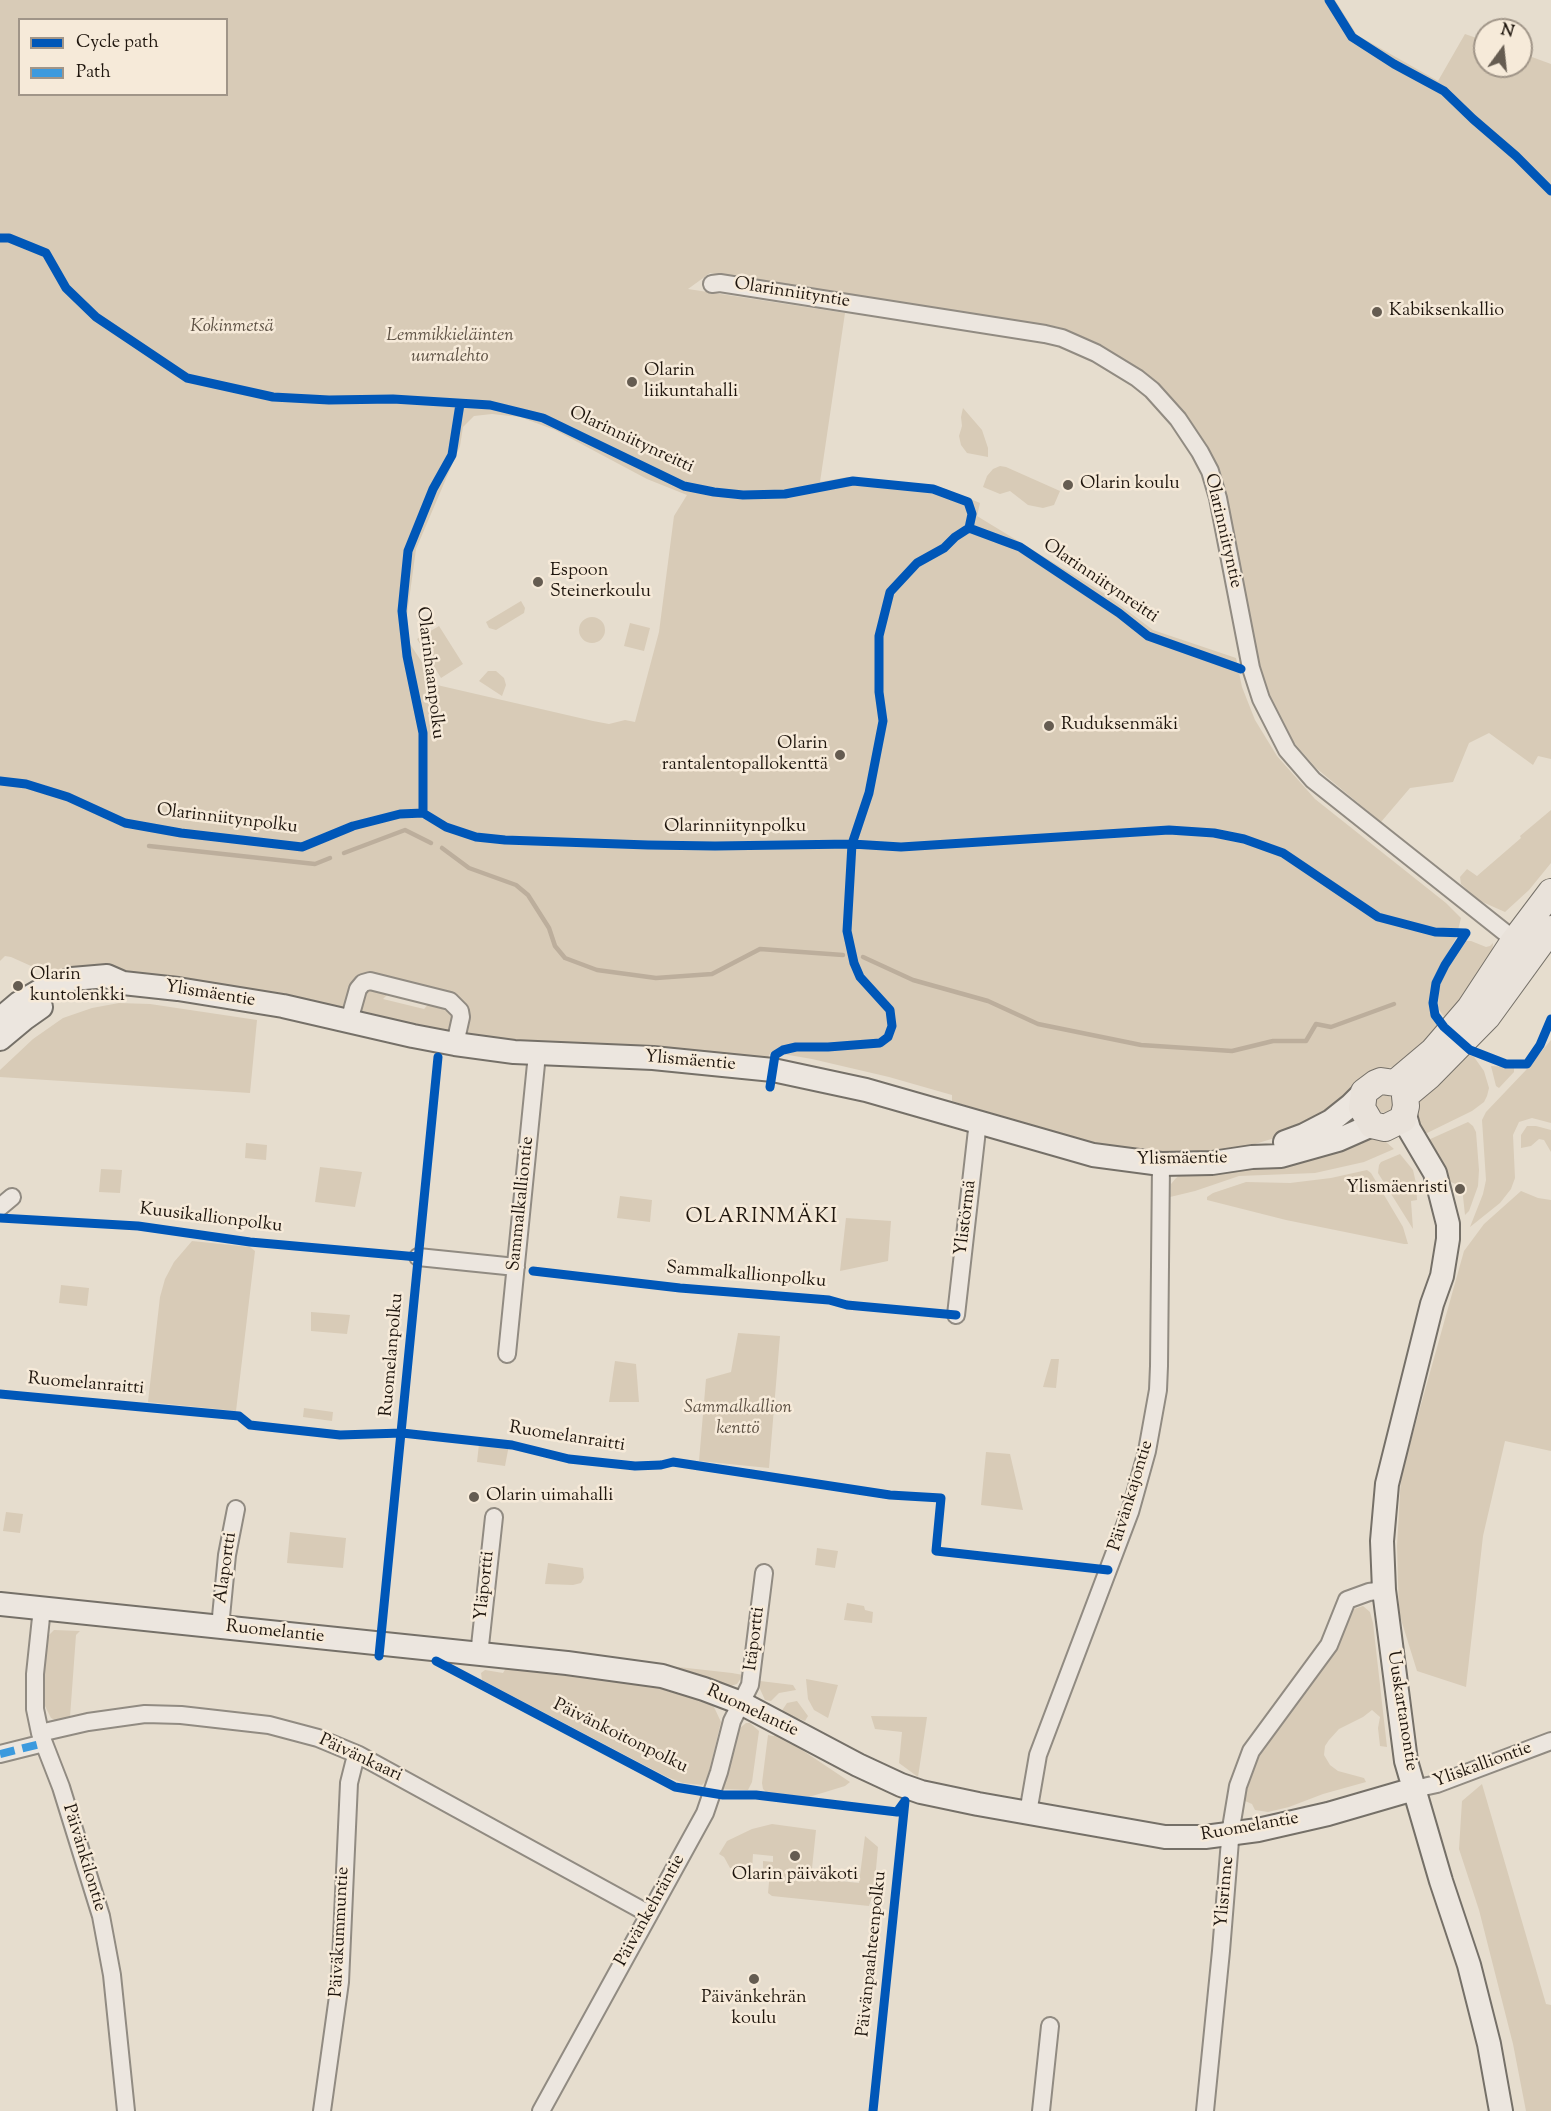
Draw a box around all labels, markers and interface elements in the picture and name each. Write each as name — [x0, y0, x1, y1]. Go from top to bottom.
legend — [18, 18, 228, 96]
north arrow — [1473, 18, 1533, 78]
text: N — [1498, 19, 1516, 45]
text: Cycle path — [76, 30, 159, 56]
text: Path — [76, 60, 111, 86]
street label: Olarinniityntie — [733, 274, 851, 314]
place label: Kabiksenkallio — [1389, 301, 1504, 323]
marker: Kabiksenkallio — [1370, 305, 1384, 319]
park label: Kokinmetsä — [190, 317, 274, 339]
park label: Lemmikkieläinten uurnalehto — [386, 326, 514, 368]
place label: Olarin liikuntahalli — [644, 361, 738, 404]
marker: Olarin liikuntahalli — [625, 375, 639, 389]
street label: Olarinniitynreitti — [565, 403, 697, 479]
street label: Olarinniityntie — [1198, 472, 1246, 590]
place label: Olarin koulu — [1080, 474, 1180, 496]
marker: Olarin koulu — [1061, 478, 1075, 492]
street label: Olarinniitynreitti — [1038, 535, 1162, 629]
place label: Espoon Steinerkoulu — [550, 561, 651, 604]
marker: Espoon Steinerkoulu — [531, 575, 545, 589]
street label: Olarinhaanpolku — [410, 606, 448, 740]
place label: Ruduksenmäki — [1061, 715, 1178, 737]
marker: Ruduksenmäki — [1042, 719, 1056, 733]
place label: Olarin rantalentopallokenttä — [662, 734, 828, 777]
marker: Olarin rantalentopallokenttä — [833, 748, 847, 762]
street label: Olarinniitynpolku — [155, 801, 299, 839]
street label: Olarinniitynpolku — [664, 817, 806, 839]
place label: Olarin kuntolenkki — [30, 965, 125, 1008]
street label: Ylismäentie — [163, 977, 257, 1013]
marker: Olarin kuntolenkki — [11, 979, 25, 993]
street label: Ylismäentie — [644, 1047, 736, 1077]
street label: Sammalkalliontie — [504, 1136, 540, 1272]
street label: Ylismäentie — [1136, 1148, 1228, 1172]
place label: Ylismäenristi — [1346, 1178, 1448, 1200]
street label: Ylistörmä — [952, 1179, 982, 1257]
marker: Ylismäenristi — [1453, 1182, 1467, 1196]
street label: Kuusikallionpolku — [138, 1200, 284, 1238]
district label: OLARINMÄKI — [686, 1207, 838, 1231]
street label: Sammalkallionpolku — [665, 1258, 827, 1294]
street label: Ruomelanpolku — [377, 1292, 409, 1418]
street label: Ruomelanraitti — [27, 1369, 145, 1401]
park label: Sammalkallion kenttö — [684, 1398, 792, 1440]
street label: Ruomelanraitti — [508, 1418, 626, 1458]
street label: Päivänkajontie — [1105, 1438, 1159, 1554]
place label: Olarin uimahalli — [486, 1486, 613, 1508]
marker: Olarin uimahalli — [467, 1490, 481, 1504]
street label: Alaportti — [211, 1531, 243, 1605]
street label: Yläportti — [472, 1550, 500, 1622]
street label: Itäportti — [741, 1606, 771, 1672]
street label: Ruomelantie — [225, 1617, 325, 1649]
street label: Uuskartanontie — [1381, 1649, 1421, 1773]
street label: Ruomelantie — [703, 1681, 801, 1743]
street label: Päivänkoitonpolku — [549, 1695, 691, 1779]
street label: Päivänkaari — [315, 1730, 405, 1788]
street label: Yliskalliontie — [1431, 1738, 1535, 1794]
street label: Päivänkilontie — [56, 1802, 110, 1914]
street label: Ruomelantie — [1199, 1809, 1301, 1847]
marker: Olarin päiväkoti — [788, 1849, 802, 1863]
street label: Päivänkehräntie — [611, 1851, 691, 1971]
street label: Ylisrinne — [1212, 1856, 1240, 1928]
place label: Olarin päiväkoti — [732, 1865, 858, 1887]
street label: Päiväkummuntie — [327, 1866, 355, 1998]
street label: Päivänpaahteenpolku — [854, 1870, 892, 2038]
marker: Päivänkehrän koulu — [747, 1972, 761, 1986]
place label: Päivänkehrän koulu — [701, 1988, 807, 2030]

